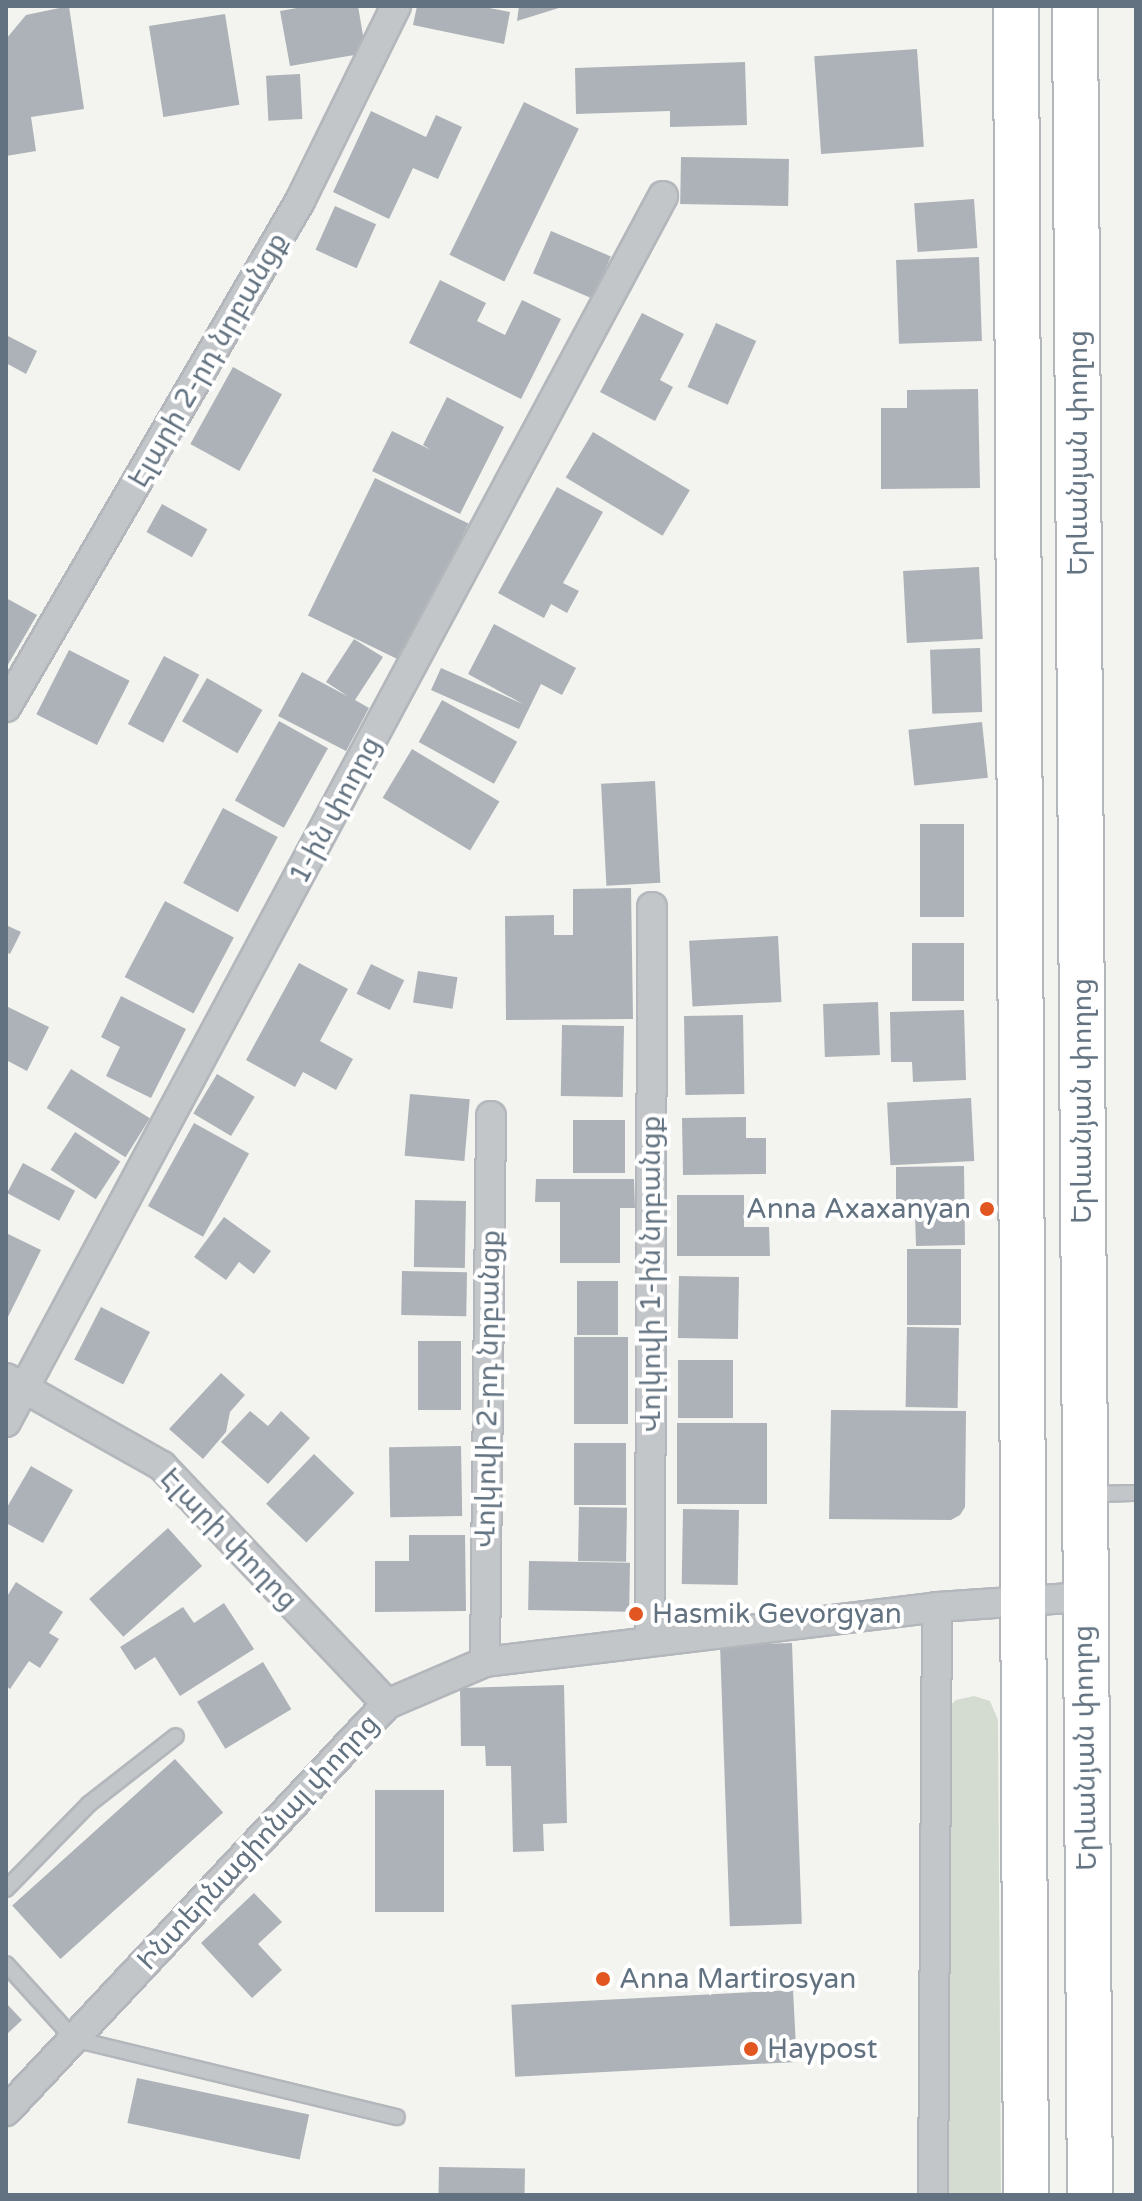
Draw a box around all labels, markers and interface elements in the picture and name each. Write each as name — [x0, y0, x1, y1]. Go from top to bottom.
street label: Էլարի 2-րդ նրբանցք — [121, 227, 295, 493]
street label: Երևանյան փողոց — [1061, 330, 1095, 576]
street label: 1-ին փողոց — [282, 731, 388, 889]
street label: Երևանյան փողոց — [1065, 978, 1099, 1224]
street label: Վոլկովի 1-ին նրբանցք — [634, 1115, 668, 1433]
place label: Anna Axaxanyan — [746, 1192, 971, 1226]
marker: Anna Axaxanyan — [978, 1200, 996, 1218]
street label: Վոլկովի 2-րդ նրբանցք — [468, 1230, 508, 1548]
street label: Էլարի փողոց — [153, 1461, 305, 1617]
place label: Hasmik Gevorgyan — [652, 1597, 902, 1631]
marker: Hasmik Gevorgyan — [627, 1605, 645, 1623]
street label: Երևանյան փողոց — [1066, 1625, 1104, 1871]
street label: Ինտերնացիոնալ փողոց — [130, 1707, 386, 1977]
place label: Anna Martirosyan — [619, 1962, 856, 1996]
marker: Anna Martirosyan — [594, 1970, 612, 1988]
place label: Haypost — [767, 2032, 877, 2066]
marker: Haypost — [742, 2040, 760, 2058]

